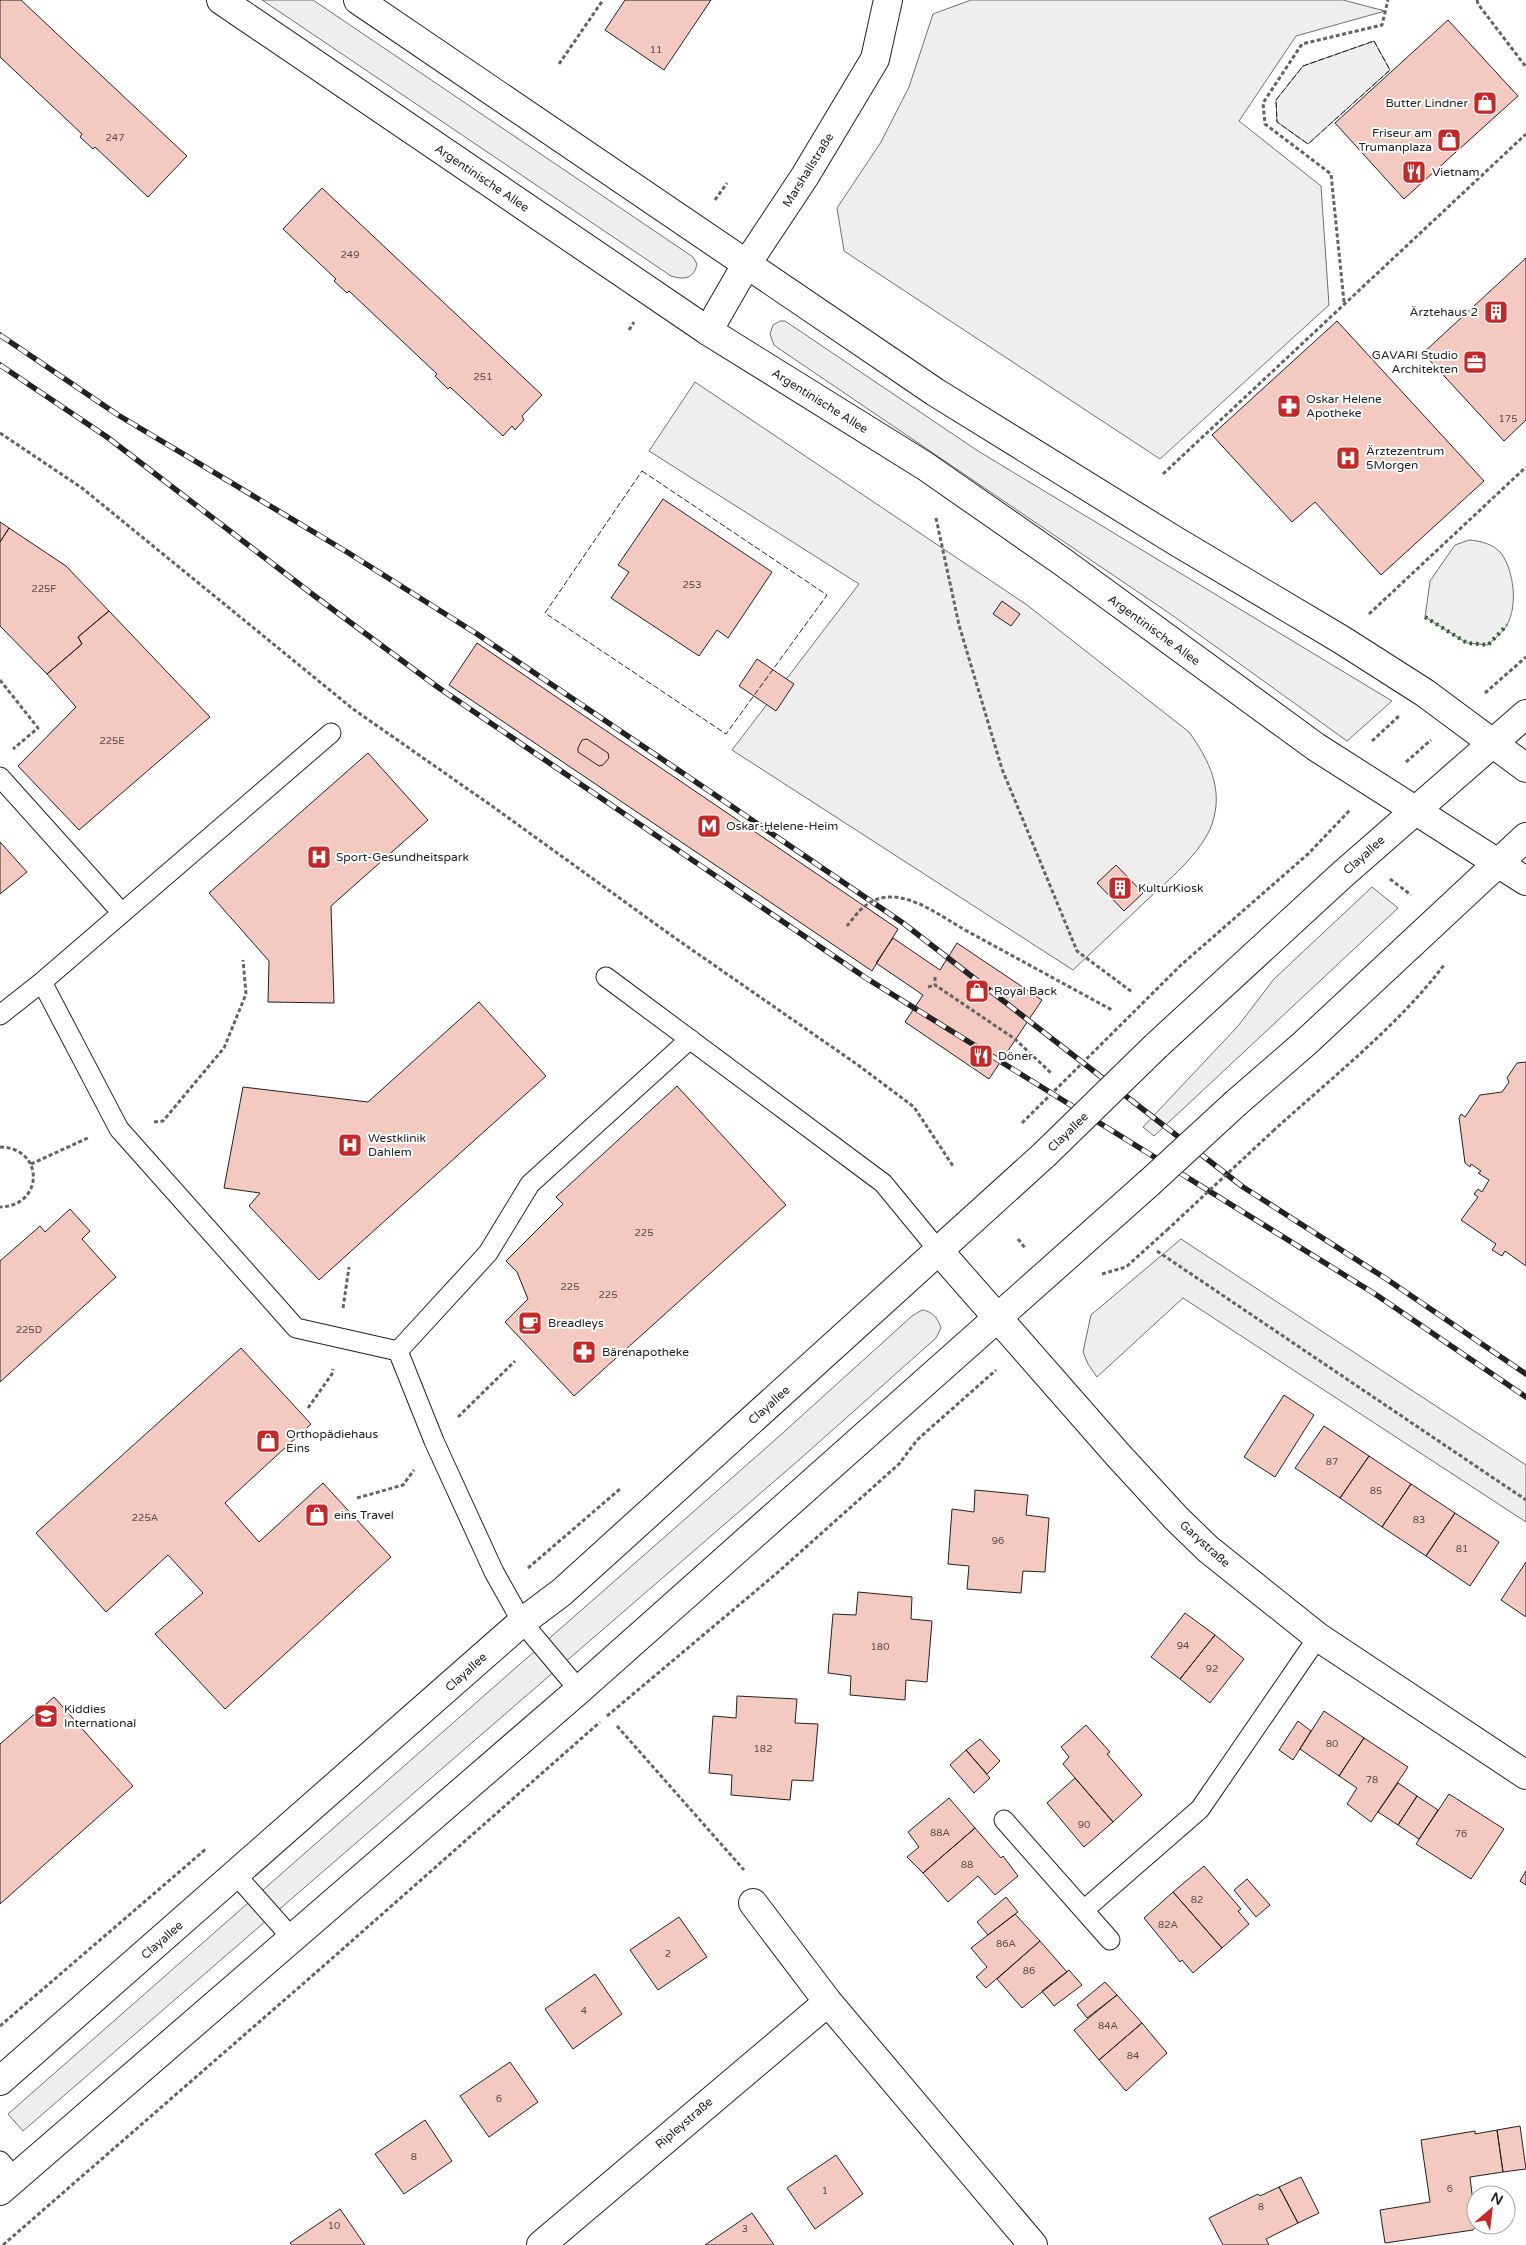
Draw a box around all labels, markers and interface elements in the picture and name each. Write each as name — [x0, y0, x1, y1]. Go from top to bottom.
house number: 11 — [650, 44, 662, 56]
shop icon: Butter Lindner — [1472, 90, 1498, 116]
place label: Butter Lindner — [1385, 96, 1468, 110]
place label: Friseur am Trumanplaza — [1358, 126, 1432, 154]
shop icon: Friseur am Trumanplaza — [1436, 127, 1462, 153]
street label: Marshallstraße — [780, 130, 836, 210]
house number: 247 — [106, 132, 124, 144]
street label: Argentinische Allee — [432, 141, 532, 215]
restaurant icon: Vietnam — [1401, 159, 1427, 185]
place label: Vietnam — [1432, 165, 1480, 179]
house number: 249 — [341, 249, 359, 261]
building icon: Ärztehaus 2 — [1483, 299, 1509, 325]
place label: Ärztehaus 2 — [1410, 305, 1478, 319]
place label: GAVARI Studio Architekten — [1372, 348, 1458, 376]
office icon: GAVARI Studio Architekten — [1462, 349, 1488, 375]
street label: Argentinische Allee — [769, 366, 871, 436]
house number: 251 — [474, 371, 492, 383]
place label: Oskar Helene Apotheke — [1306, 392, 1382, 420]
pharmacy icon: Oskar Helene Apotheke — [1276, 393, 1302, 419]
house number: 175 — [1499, 413, 1517, 425]
place label: Ärztezentrum 5Morgen — [1366, 444, 1444, 472]
hospital icon: Ärztezentrum 5Morgen — [1335, 445, 1361, 471]
house number: 253 — [683, 579, 701, 591]
house number: 225F — [32, 583, 56, 595]
street label: Argentinische Allee — [1105, 592, 1203, 668]
house number: 225E — [99, 735, 125, 747]
metro station icon: Oskar-Helene-Heim — [696, 813, 722, 839]
place label: Oskar-Helene-Heim — [726, 819, 838, 833]
street label: Clayallee — [1340, 833, 1388, 877]
hospital icon: Sport-Gesundheitspark — [306, 844, 332, 870]
place label: Sport-Gesundheitspark — [336, 850, 469, 864]
building icon: KulturKiosk — [1107, 875, 1133, 901]
place label: KulturKiosk — [1138, 881, 1204, 895]
shop icon: Royal Back — [964, 978, 990, 1004]
place label: Royal Back — [994, 984, 1057, 998]
restaurant icon: Döner — [968, 1043, 994, 1069]
place label: Döner — [998, 1049, 1033, 1063]
street label: Clayallee — [1045, 1109, 1091, 1155]
place label: Westklinik Dahlem — [368, 1131, 426, 1159]
hospital icon: Westklinik Dahlem — [337, 1132, 363, 1158]
house number: 225 — [635, 1227, 653, 1239]
house number: 225 — [561, 1281, 579, 1293]
house number: 225 — [599, 1289, 617, 1301]
cafe icon: Breadleys — [517, 1310, 543, 1336]
place label: Breadleys — [548, 1316, 604, 1330]
house number: 225D — [16, 1324, 42, 1336]
pharmacy icon: Bärenapotheke — [571, 1339, 597, 1365]
place label: Bärenapotheke — [602, 1345, 689, 1359]
street label: Clayallee — [745, 1383, 793, 1427]
place label: Orthopädiehaus Eins — [286, 1427, 378, 1455]
shop icon: Orthopädiehaus Eins — [255, 1428, 281, 1454]
house number: 87 — [1326, 1456, 1338, 1468]
house number: 85 — [1370, 1485, 1382, 1497]
shop icon: eins Travel — [304, 1502, 330, 1528]
place label: eins Travel — [334, 1508, 394, 1522]
house number: 225A — [132, 1512, 158, 1524]
house number: 83 — [1413, 1514, 1425, 1526]
street label: Garystraße — [1177, 1518, 1233, 1570]
house number: 96 — [992, 1535, 1004, 1547]
house number: 81 — [1456, 1543, 1468, 1555]
house number: 94 — [1177, 1640, 1189, 1652]
house number: 180 — [871, 1641, 889, 1653]
street label: Clayallee — [442, 1650, 490, 1694]
house number: 92 — [1206, 1663, 1218, 1675]
place label: Kiddies International — [64, 1702, 136, 1730]
school or university icon: Kiddies International — [33, 1703, 59, 1729]
house number: 80 — [1326, 1738, 1338, 1750]
house number: 182 — [754, 1743, 772, 1755]
house number: 78 — [1366, 1774, 1378, 1786]
house number: 90 — [1078, 1819, 1090, 1831]
house number: 88A — [930, 1827, 950, 1839]
house number: 76 — [1455, 1828, 1467, 1840]
house number: 88 — [961, 1859, 973, 1871]
house number: 82 — [1191, 1894, 1203, 1906]
street label: Clayallee — [138, 1918, 186, 1962]
house number: 82A — [1158, 1919, 1178, 1931]
house number: 86A — [996, 1938, 1016, 1950]
house number: 2 — [665, 1948, 671, 1960]
house number: 86 — [1023, 1965, 1035, 1977]
house number: 4 — [581, 2005, 587, 2017]
house number: 84A — [1098, 2020, 1118, 2032]
house number: 84 — [1127, 2050, 1139, 2062]
house number: 6 — [496, 2093, 502, 2105]
street label: Ripleystraße — [653, 2094, 716, 2152]
house number: 8 — [411, 2151, 417, 2163]
house number: 6 — [1447, 2183, 1453, 2195]
house number: 1 — [822, 2185, 828, 2197]
north arrow — [1466, 2185, 1516, 2235]
text: N — [1488, 2189, 1506, 2209]
house number: 8 — [1258, 2201, 1264, 2213]
house number: 10 — [328, 2220, 340, 2232]
house number: 3 — [742, 2223, 748, 2235]

